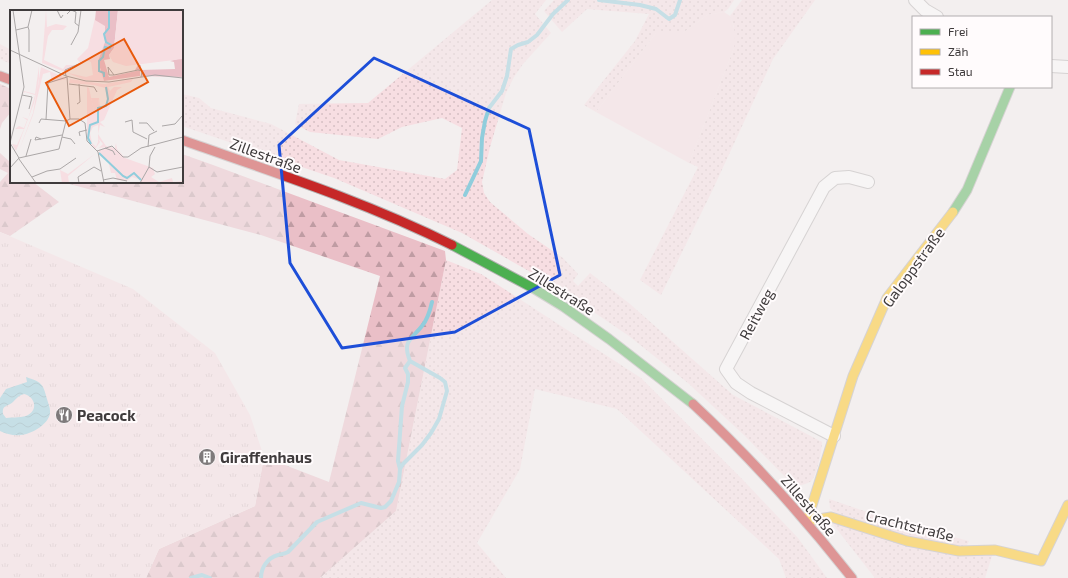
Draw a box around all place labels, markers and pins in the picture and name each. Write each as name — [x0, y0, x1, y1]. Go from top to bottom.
restaurant icon: Peacock — [54, 405, 74, 425]
place label: Peacock — [77, 406, 136, 424]
building icon: Giraffenhaus — [197, 447, 217, 467]
place label: Giraffenhaus — [220, 448, 312, 466]

